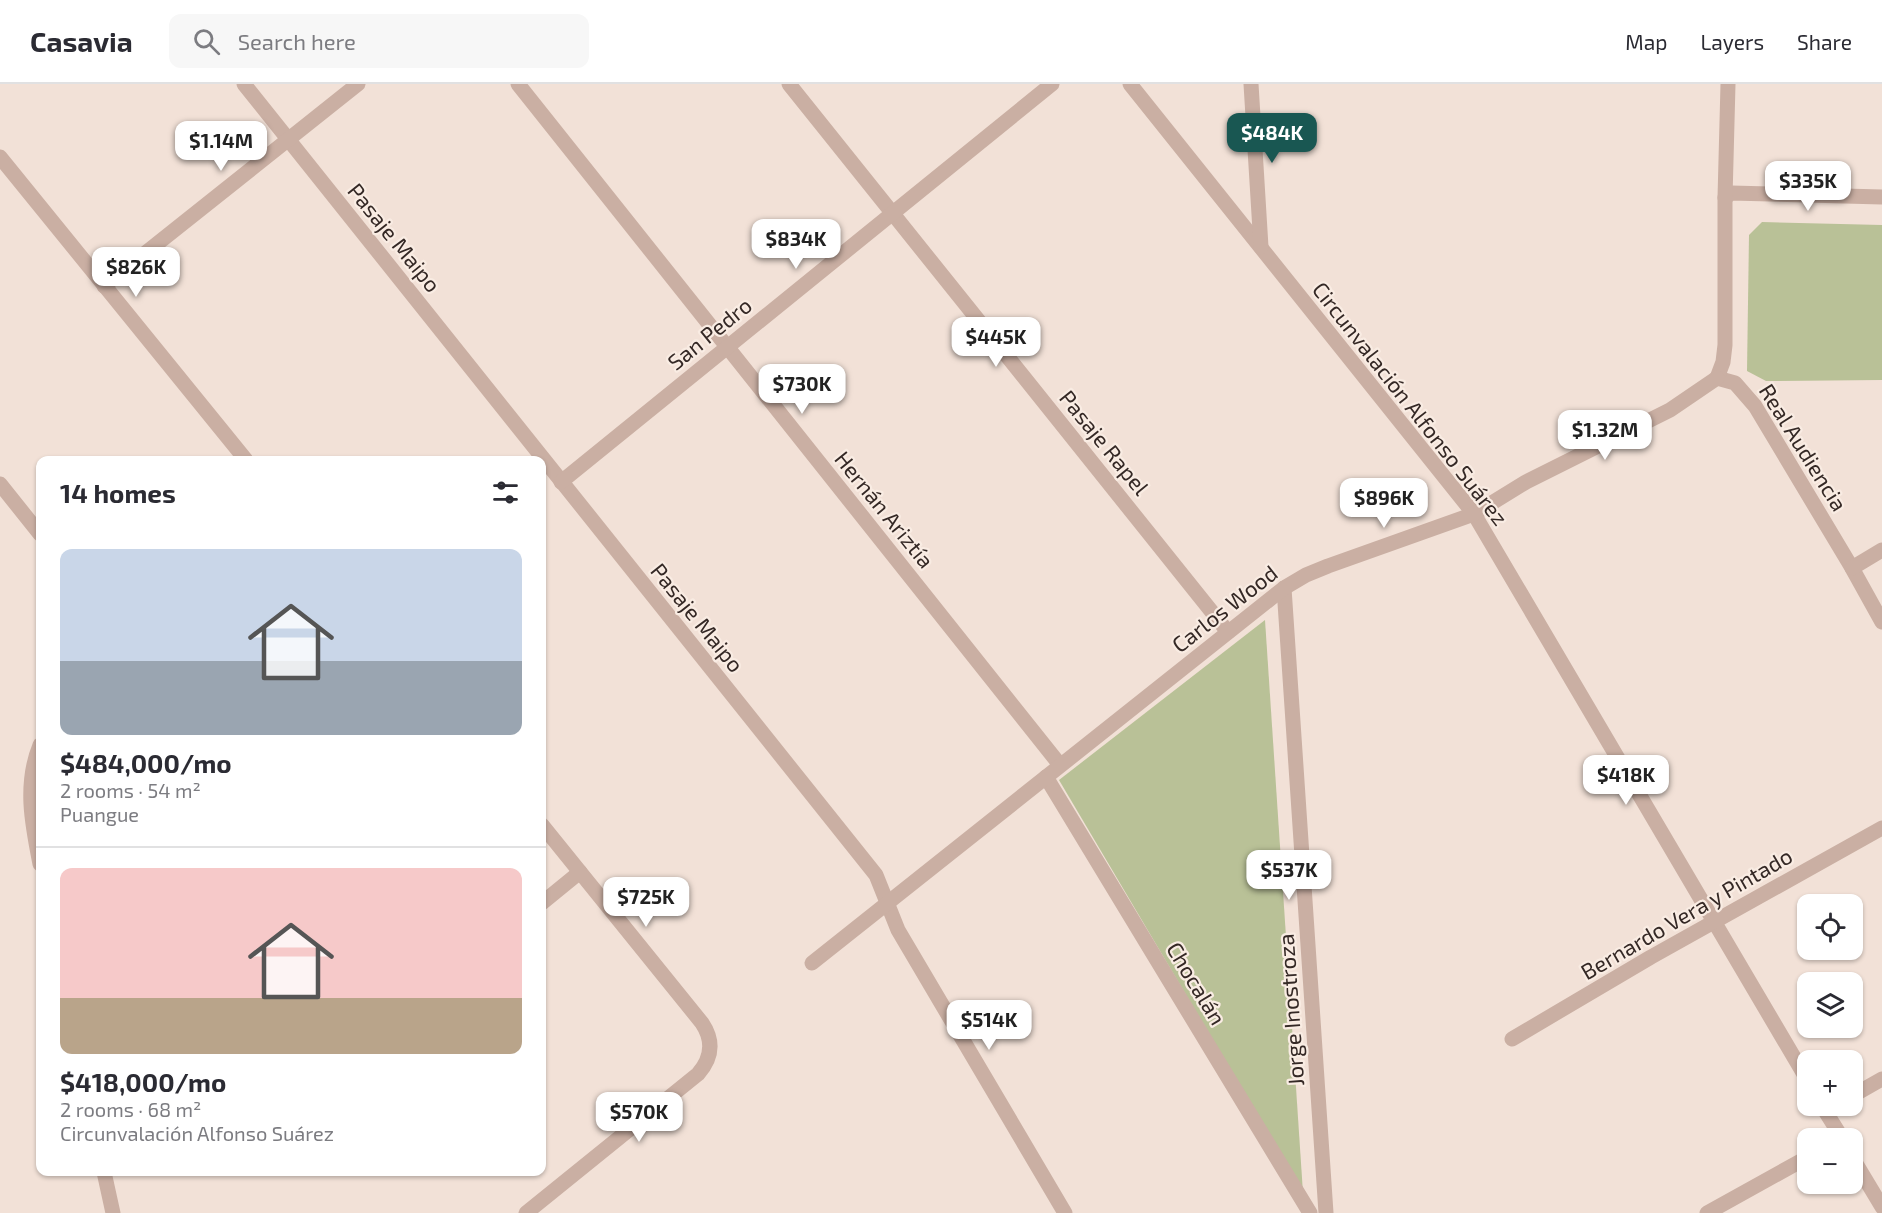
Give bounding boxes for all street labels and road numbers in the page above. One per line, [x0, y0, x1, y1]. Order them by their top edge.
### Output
street label: Pasaje Maipo [342, 177, 447, 297]
street label: Circunvalación Alfonso Suárez [1308, 276, 1514, 530]
street label: San Pedro [662, 291, 756, 375]
street label: Real Audiencia [1755, 379, 1853, 515]
street label: Pasaje Rapel [1054, 384, 1155, 501]
street label: Hernán Ariztía [830, 445, 940, 573]
street label: Pasaje Maipo [645, 557, 750, 677]
street label: Carlos Wood [1166, 559, 1282, 657]
street label: Bernardo Vera y Pintado [1576, 842, 1796, 984]
street label: Jorge Inostroza [1272, 933, 1308, 1087]
street label: Chocalán [1162, 937, 1232, 1029]

